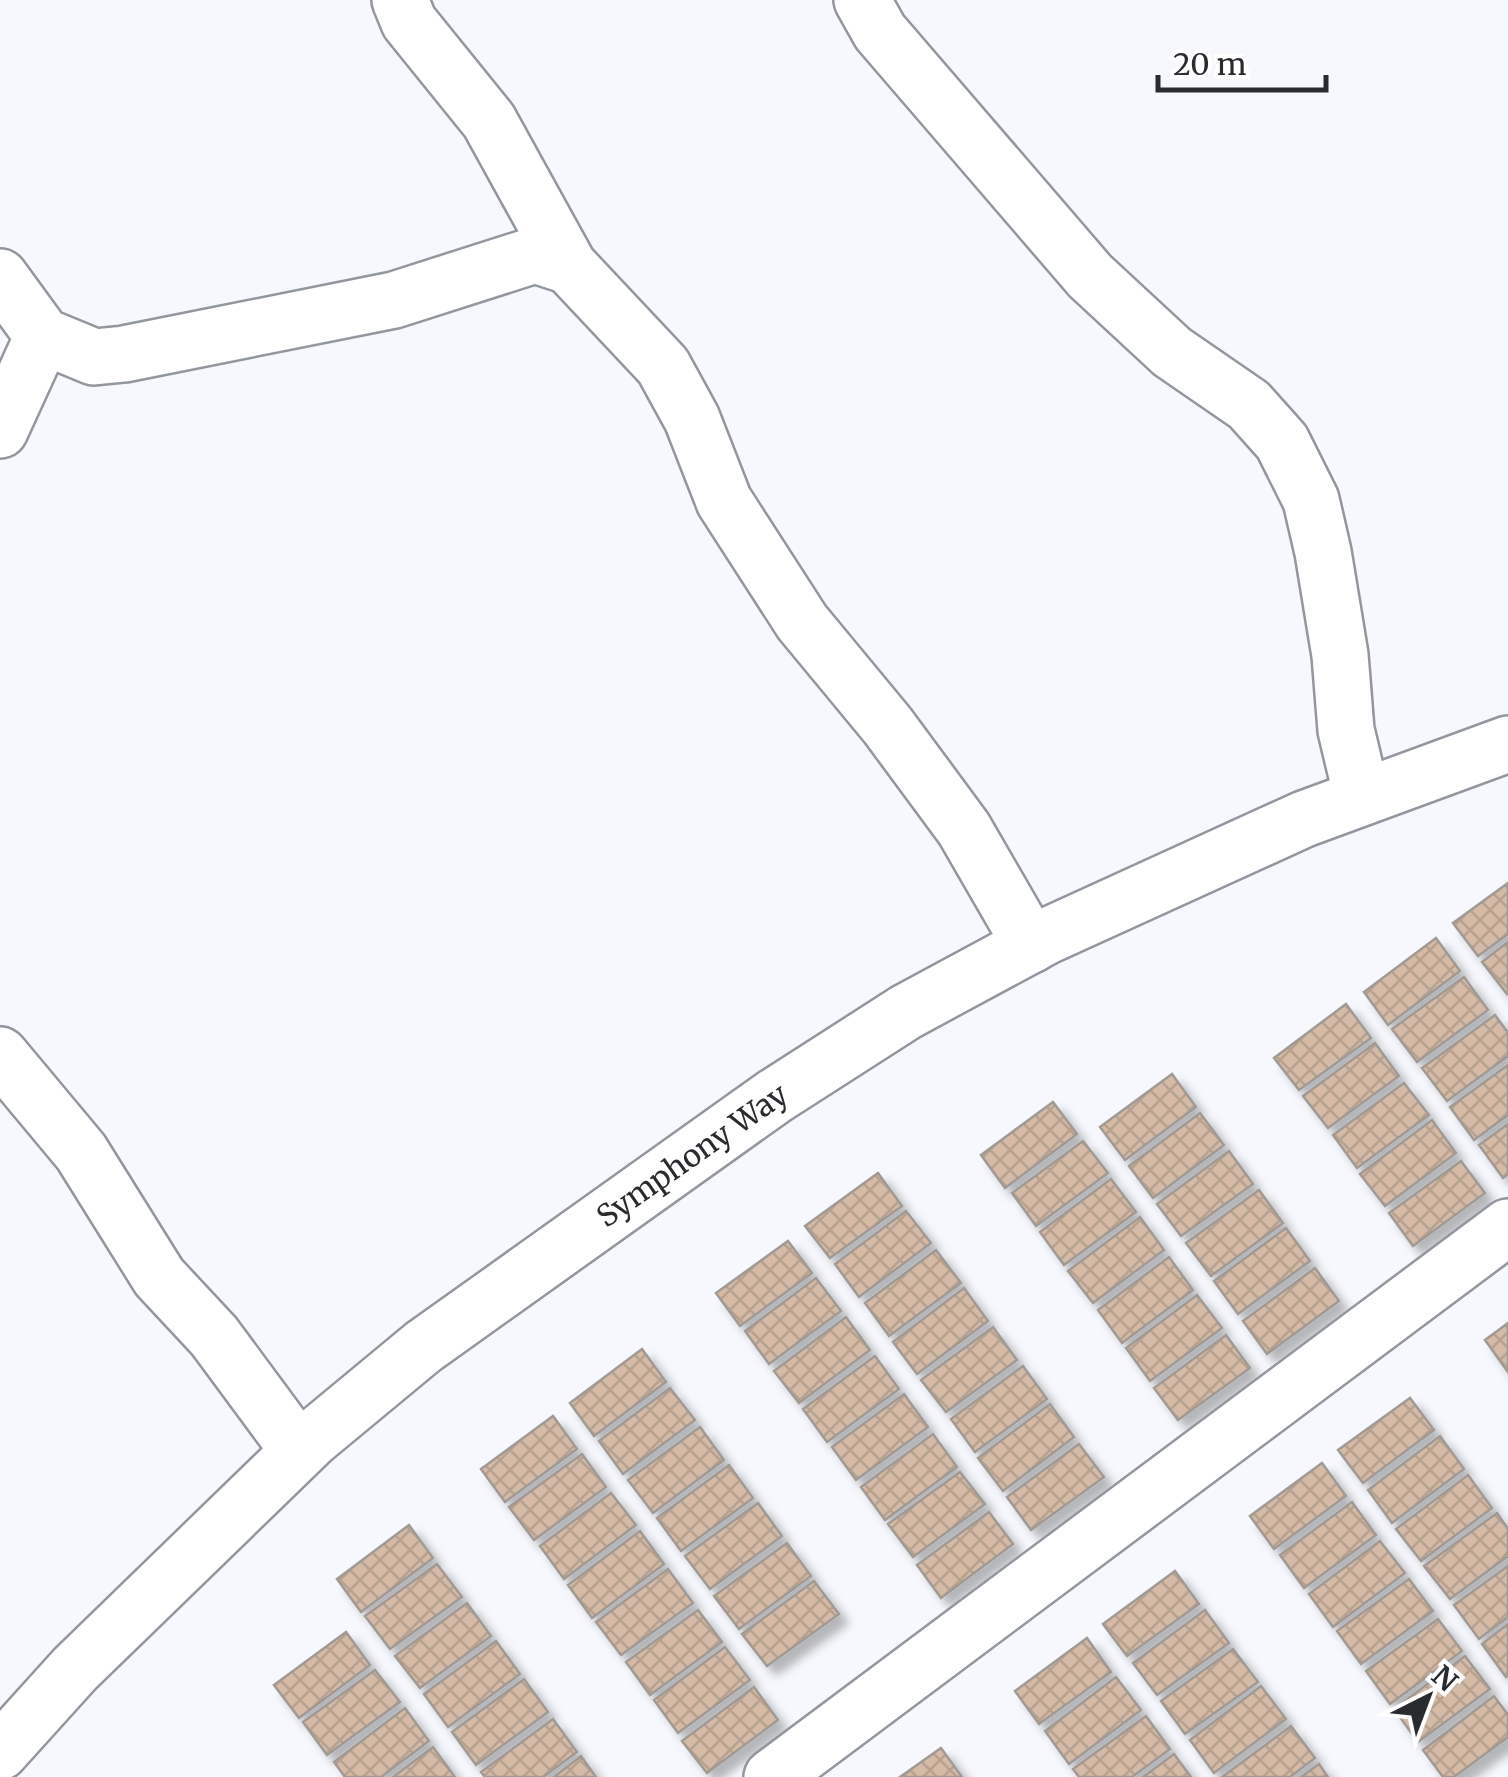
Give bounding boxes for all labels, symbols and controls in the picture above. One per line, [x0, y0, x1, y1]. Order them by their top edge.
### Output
scale bar [1158, 30, 1326, 92]
text: 20 m [1173, 45, 1247, 83]
street label: Symphony Way [589, 1075, 795, 1235]
north arrow [1378, 1647, 1478, 1747]
text: N [1424, 1658, 1465, 1699]

